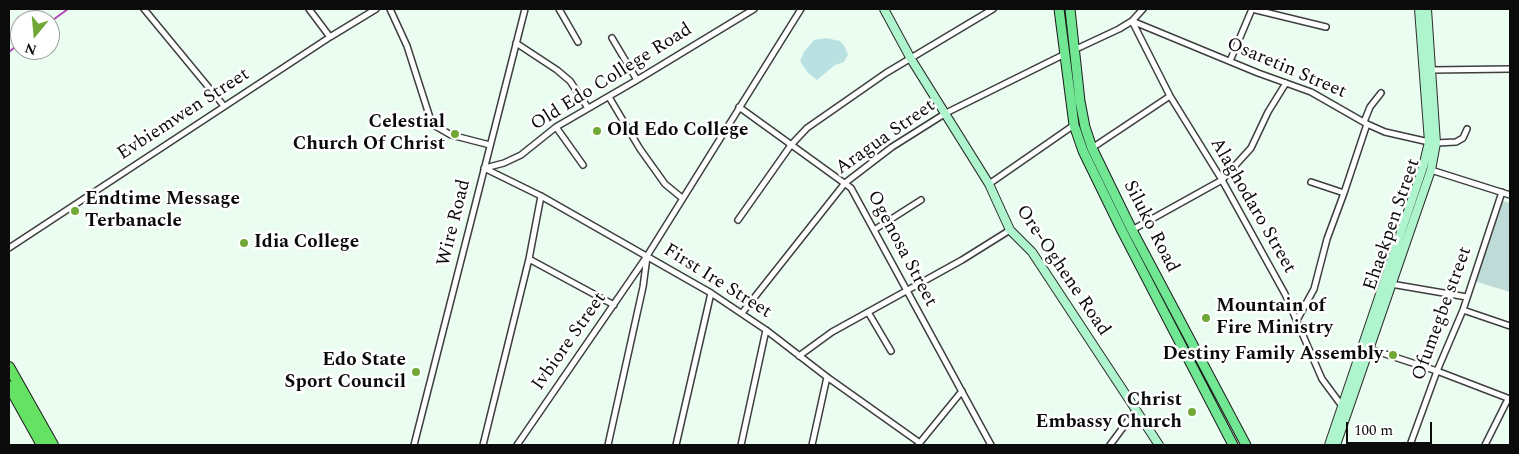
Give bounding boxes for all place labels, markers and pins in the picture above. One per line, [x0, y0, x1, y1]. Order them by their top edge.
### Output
place label: Celestial Church Of Christ [293, 112, 445, 156]
place label: Old Edo College [607, 120, 749, 142]
marker: Old Edo College [591, 125, 603, 137]
marker: Celestial Church Of Christ [449, 128, 461, 140]
place label: Endtime Message Terbanacle [85, 189, 240, 233]
marker: Endtime Message Terbanacle [69, 205, 81, 217]
place label: Idia College [254, 232, 359, 254]
marker: Idia College [238, 237, 250, 249]
place label: Mountain of Fire Ministry [1216, 296, 1333, 340]
marker: Mountain of Fire Ministry [1200, 312, 1212, 324]
place label: Destiny Family Assembly [1162, 344, 1383, 366]
marker: Destiny Family Assembly [1387, 349, 1399, 361]
place label: Edo State Sport Council [285, 350, 406, 394]
marker: Edo State Sport Council [410, 366, 422, 378]
place label: Christ Embassy Church [1036, 390, 1182, 434]
marker: Christ Embassy Church [1186, 406, 1198, 418]

